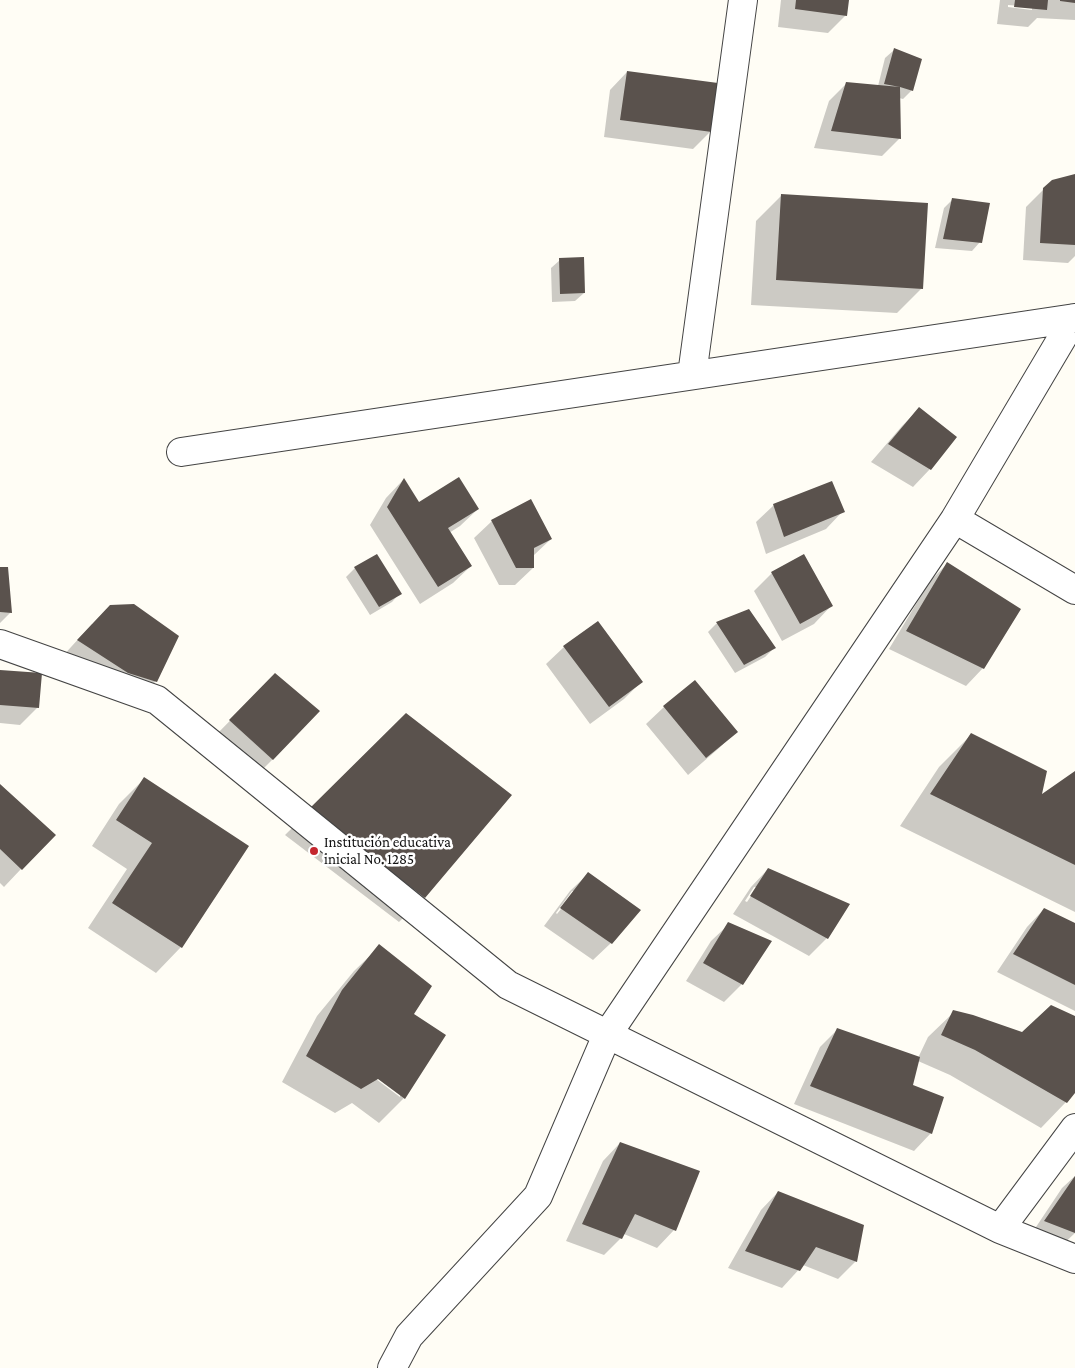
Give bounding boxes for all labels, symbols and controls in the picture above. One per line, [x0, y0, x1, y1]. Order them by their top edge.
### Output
place label: Institución educativa inicial No. 1285 [324, 833, 451, 868]
marker: Institución educativa inicial No. 1285 [308, 845, 320, 857]

